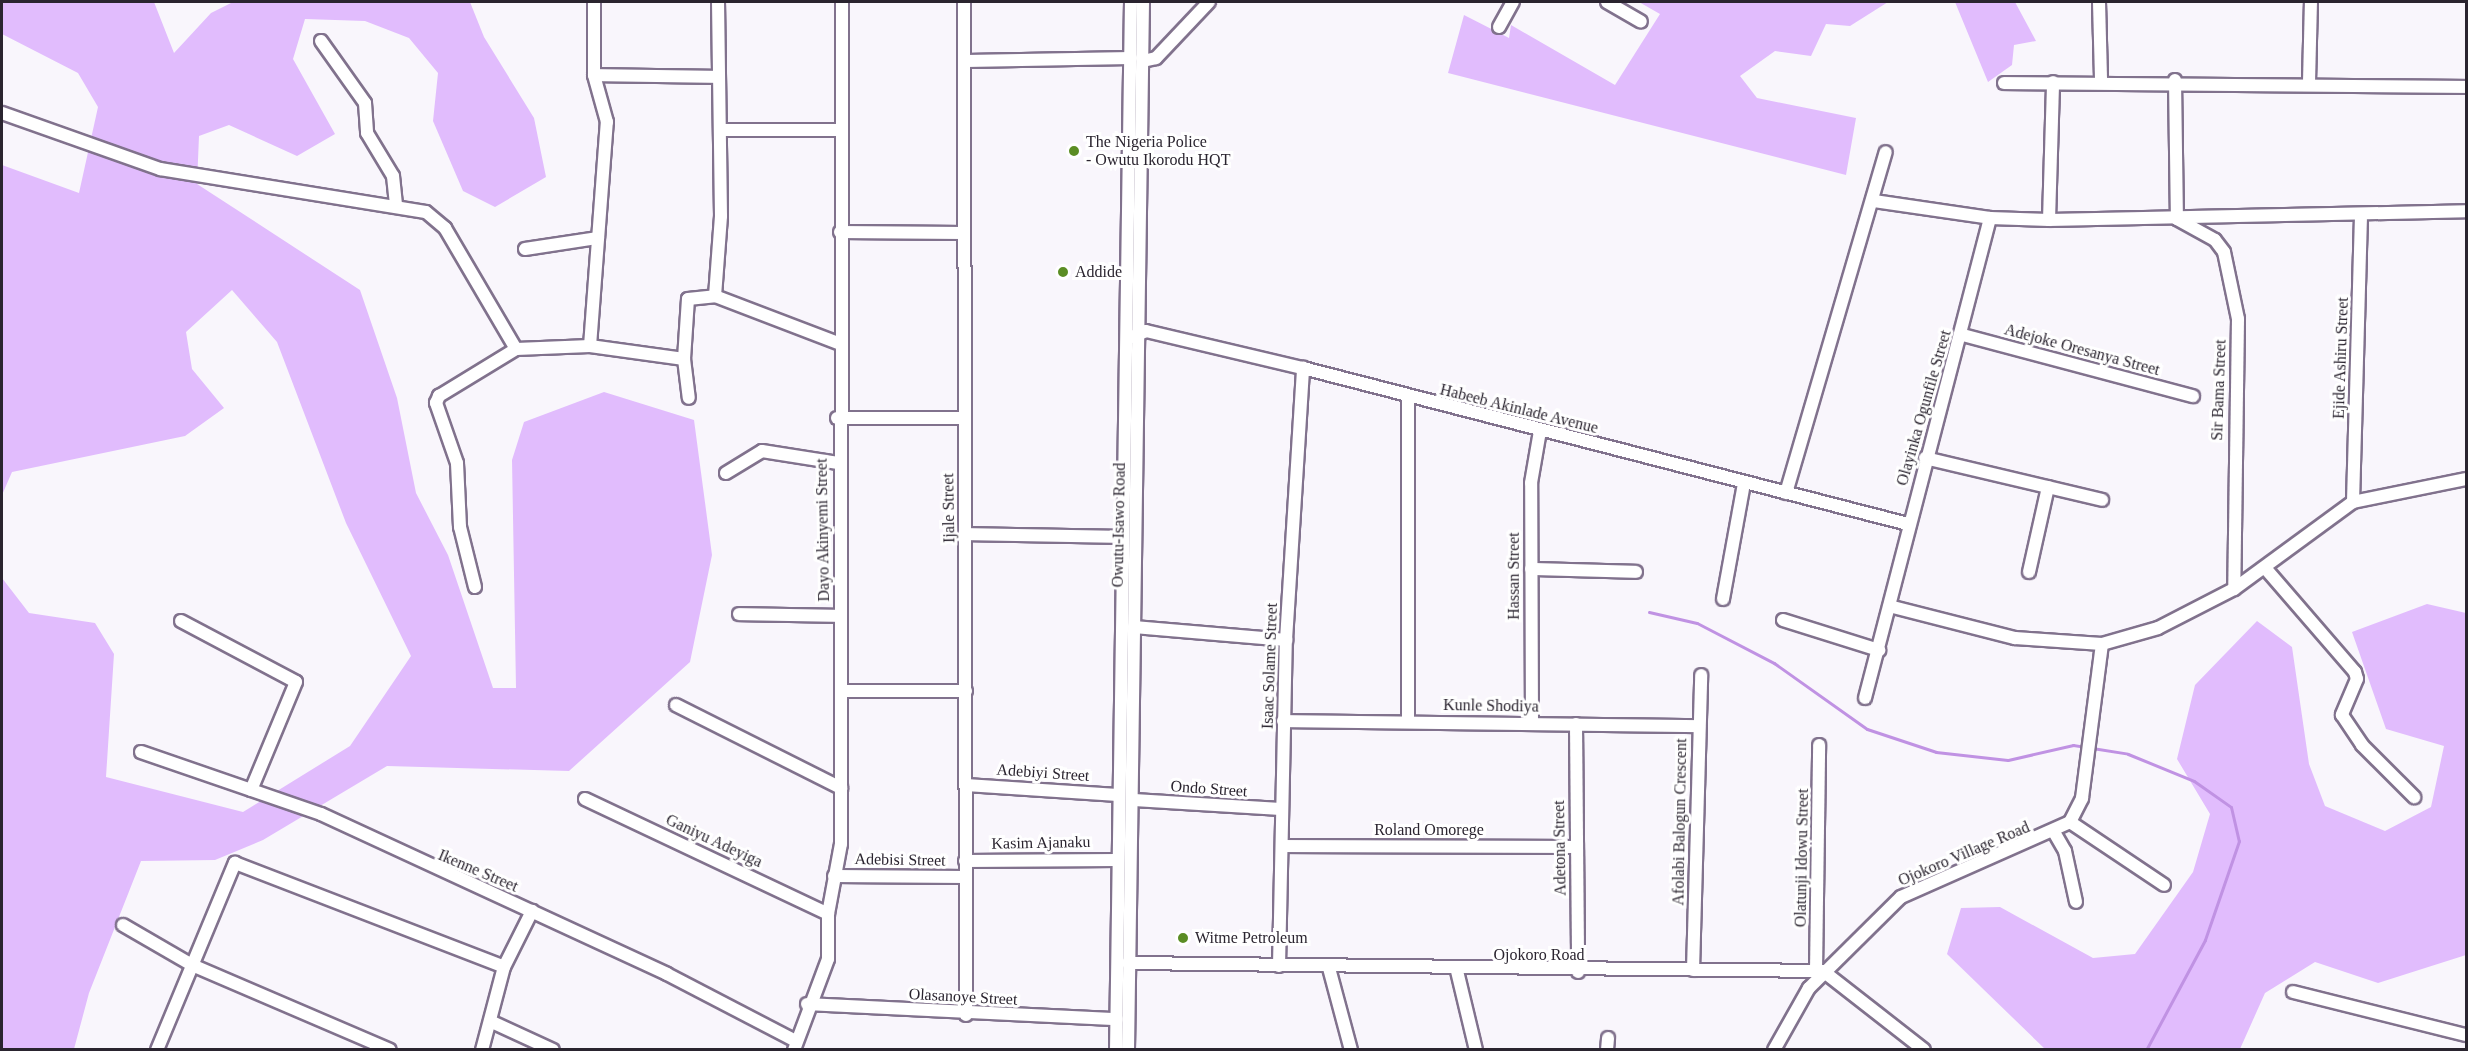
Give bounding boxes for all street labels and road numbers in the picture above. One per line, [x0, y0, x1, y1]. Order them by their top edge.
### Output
street label: Ejide Ashiru Street [2329, 296, 2353, 420]
street label: Adejoke Oresanya Street [2002, 320, 2162, 380]
street label: Olayinka Ogunfile Street [1893, 328, 1955, 488]
street label: Sir Bama Street [2208, 339, 2230, 441]
street label: Habeeb Akinlade Avenue [1437, 380, 1601, 438]
street label: Dayo Akinyemi Street [812, 458, 834, 602]
street label: Owutu-Isawo Road [1108, 462, 1130, 588]
street label: Ijale Street [939, 473, 959, 543]
street label: Hassan Street [1504, 532, 1524, 620]
street label: Isaac Solame Street [1258, 603, 1282, 729]
street label: Kunle Shodiya [1443, 696, 1539, 716]
street label: Afolabi Balogun Crescent [1669, 738, 1691, 906]
street label: Adebiyi Street [996, 760, 1090, 786]
street label: Ondo Street [1170, 777, 1248, 801]
street label: Olatunji Idowu Street [1791, 789, 1813, 927]
street label: Adetona Street [1550, 800, 1570, 896]
street label: Ganiyu Adeyiga [662, 810, 766, 872]
street label: Ojokoro Village Road [1895, 818, 2033, 890]
street label: Roland Omorege [1374, 820, 1484, 840]
street label: Kasim Ajanaku [991, 833, 1091, 853]
street label: Ikenne Street [435, 846, 521, 896]
street label: Adebisi Street [854, 850, 946, 870]
street label: Ojokoro Road [1493, 945, 1585, 965]
street label: Olasanoye Street [908, 985, 1018, 1009]

